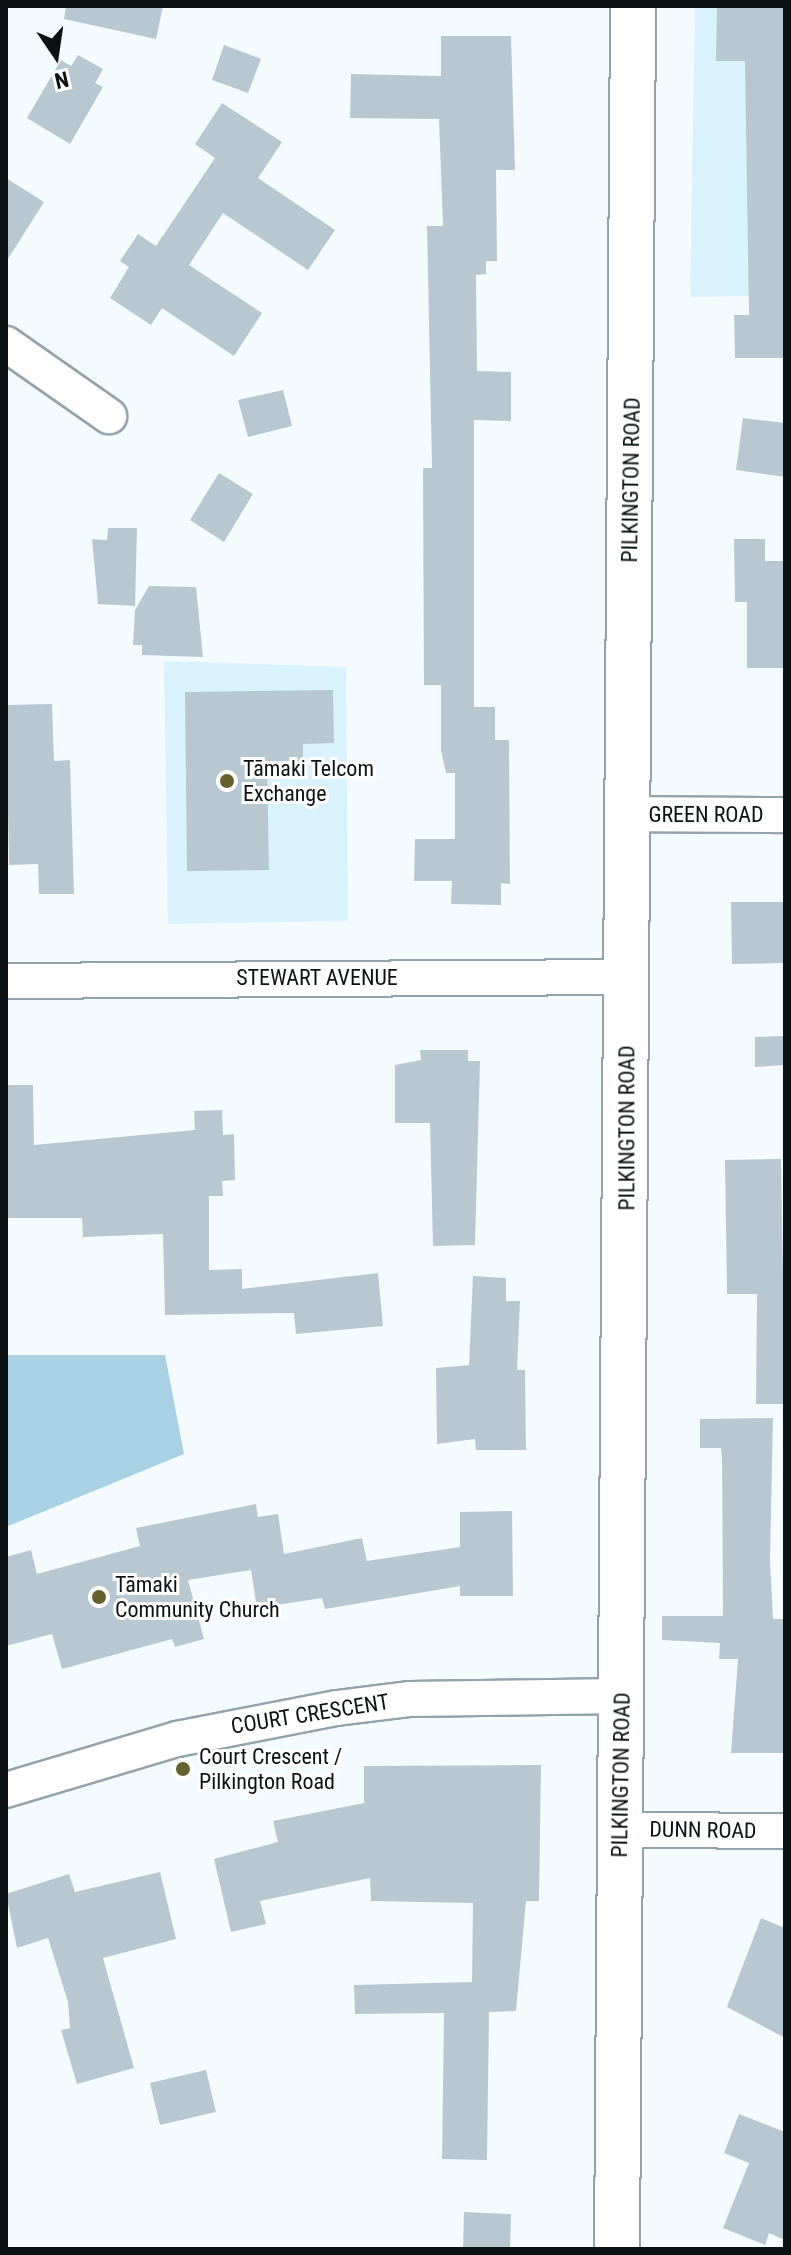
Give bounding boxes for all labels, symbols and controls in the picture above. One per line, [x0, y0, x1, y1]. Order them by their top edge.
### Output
north arrow [16, 16, 96, 96]
text: N [52, 66, 71, 94]
street label: PILKINGTON ROAD [616, 397, 646, 563]
place label: Tāmaki Telcom Exchange [243, 755, 374, 806]
marker: Tāmaki Telcom Exchange [218, 772, 236, 790]
street label: GREEN ROAD [648, 802, 764, 828]
street label: STEWART AVENUE [236, 965, 398, 991]
street label: PILKINGTON ROAD [614, 1045, 640, 1211]
place label: Tāmaki Community Church [115, 1571, 280, 1622]
marker: Tāmaki Community Church [90, 1588, 108, 1606]
street label: COURT CRESCENT [229, 1688, 391, 1740]
street label: PILKINGTON ROAD [606, 1692, 636, 1858]
place label: Court Crescent / Pilkington Road [199, 1743, 342, 1794]
marker: Court Crescent / Pilkington Road [174, 1760, 192, 1778]
street label: DUNN ROAD [649, 1816, 757, 1844]

